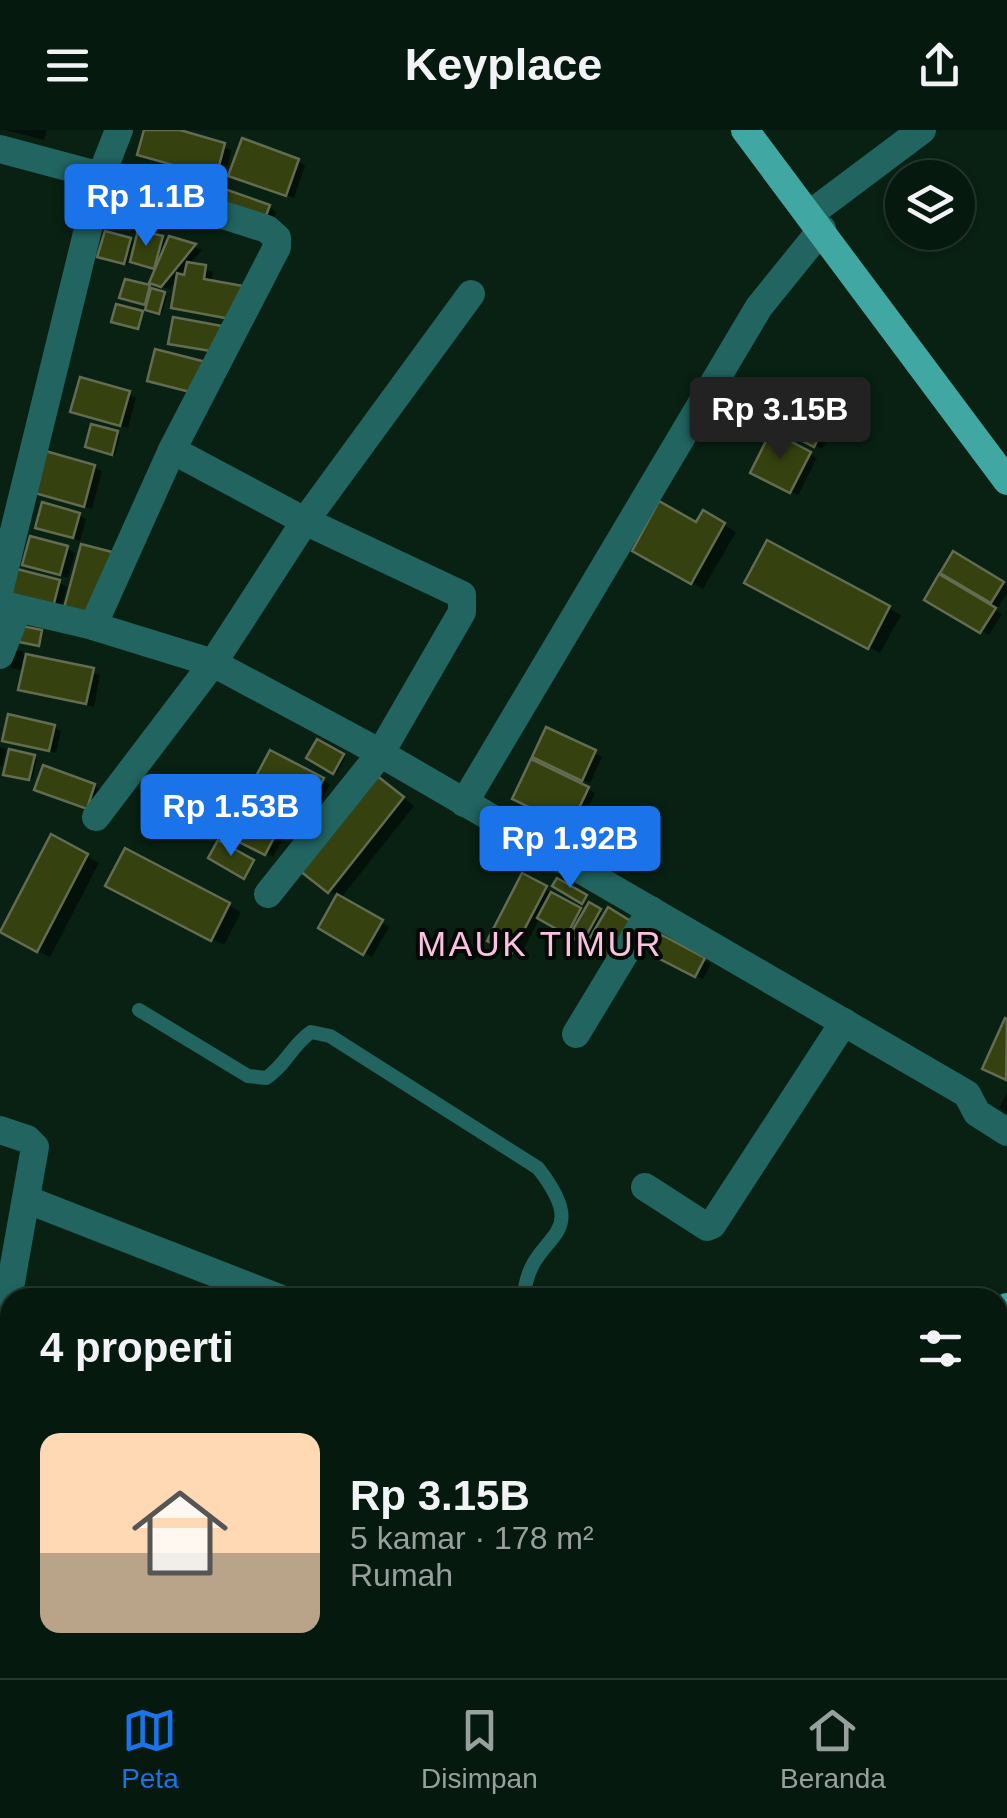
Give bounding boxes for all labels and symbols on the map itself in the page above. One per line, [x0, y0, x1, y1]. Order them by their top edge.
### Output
pin: Rp 1.1B [54, 164, 238, 249]
pin: Rp 3.15B [677, 377, 883, 462]
pin: Rp 1.53B [128, 774, 334, 859]
pin: Rp 1.92B [467, 806, 673, 891]
district label: MAUK TIMUR [417, 924, 663, 963]

